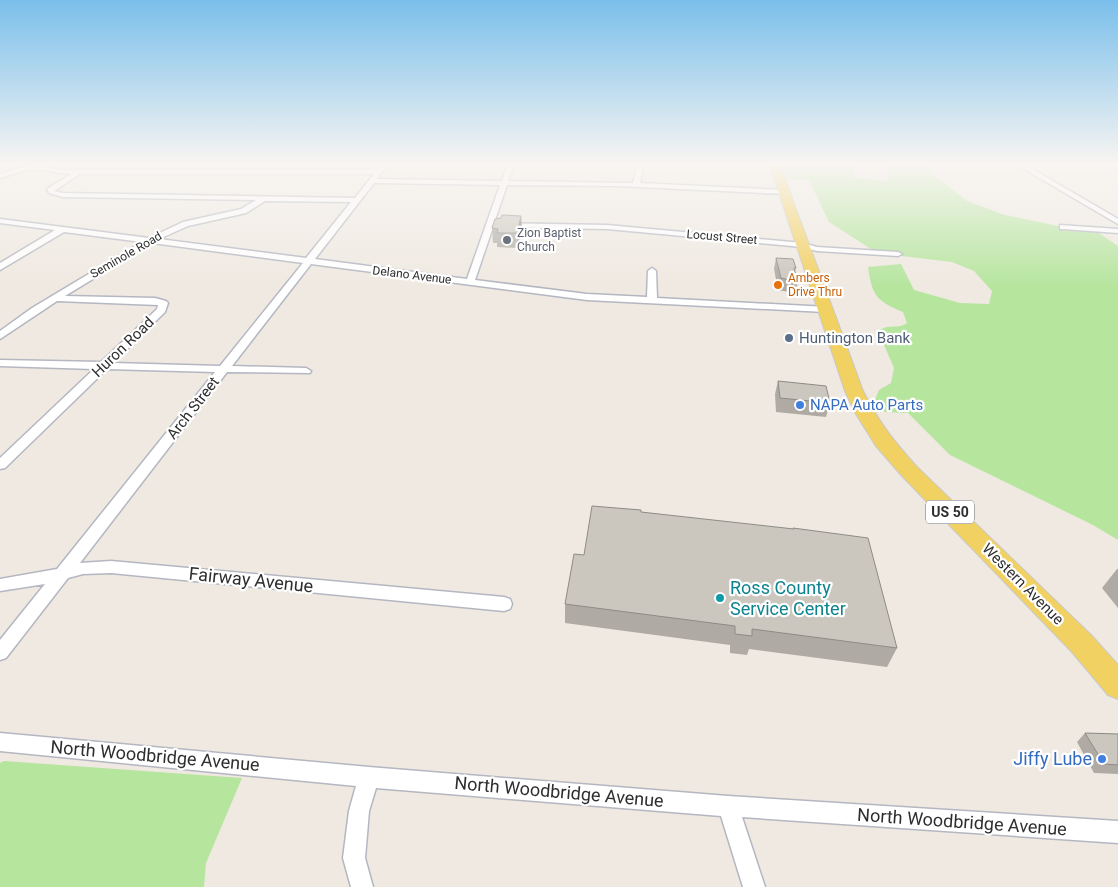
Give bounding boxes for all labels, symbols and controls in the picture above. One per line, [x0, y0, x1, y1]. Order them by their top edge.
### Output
place label: Zion Baptist Church [517, 226, 581, 254]
street label: Locust Street [686, 227, 758, 247]
street label: Seminole Road [88, 229, 164, 281]
marker: Zion Baptist Church [501, 234, 513, 246]
street label: Delano Avenue [372, 263, 452, 287]
place label: Ambers Drive Thru [788, 271, 842, 299]
marker: Ambers Drive Thru [772, 279, 784, 291]
street label: Huron Road [88, 313, 158, 381]
place label: Huntington Bank [799, 329, 911, 347]
marker: Huntington Bank [783, 332, 795, 344]
street label: Arch Street [163, 373, 223, 443]
place label: NAPA Auto Parts [810, 396, 923, 414]
marker: NAPA Auto Parts [794, 399, 806, 411]
road number: US 50 [926, 501, 974, 524]
street label: Western Avenue [979, 540, 1067, 628]
street label: Fairway Avenue [188, 563, 314, 596]
place label: Ross County Service Center [730, 577, 846, 619]
marker: Ross County Service Center [714, 592, 726, 604]
street label: North Woodbridge Avenue [50, 736, 261, 775]
place label: Jiffy Lube [1013, 748, 1092, 769]
marker: Jiffy Lube [1096, 753, 1108, 765]
street label: North Woodbridge Avenue [454, 772, 665, 811]
street label: North Woodbridge Avenue [857, 804, 1068, 839]

